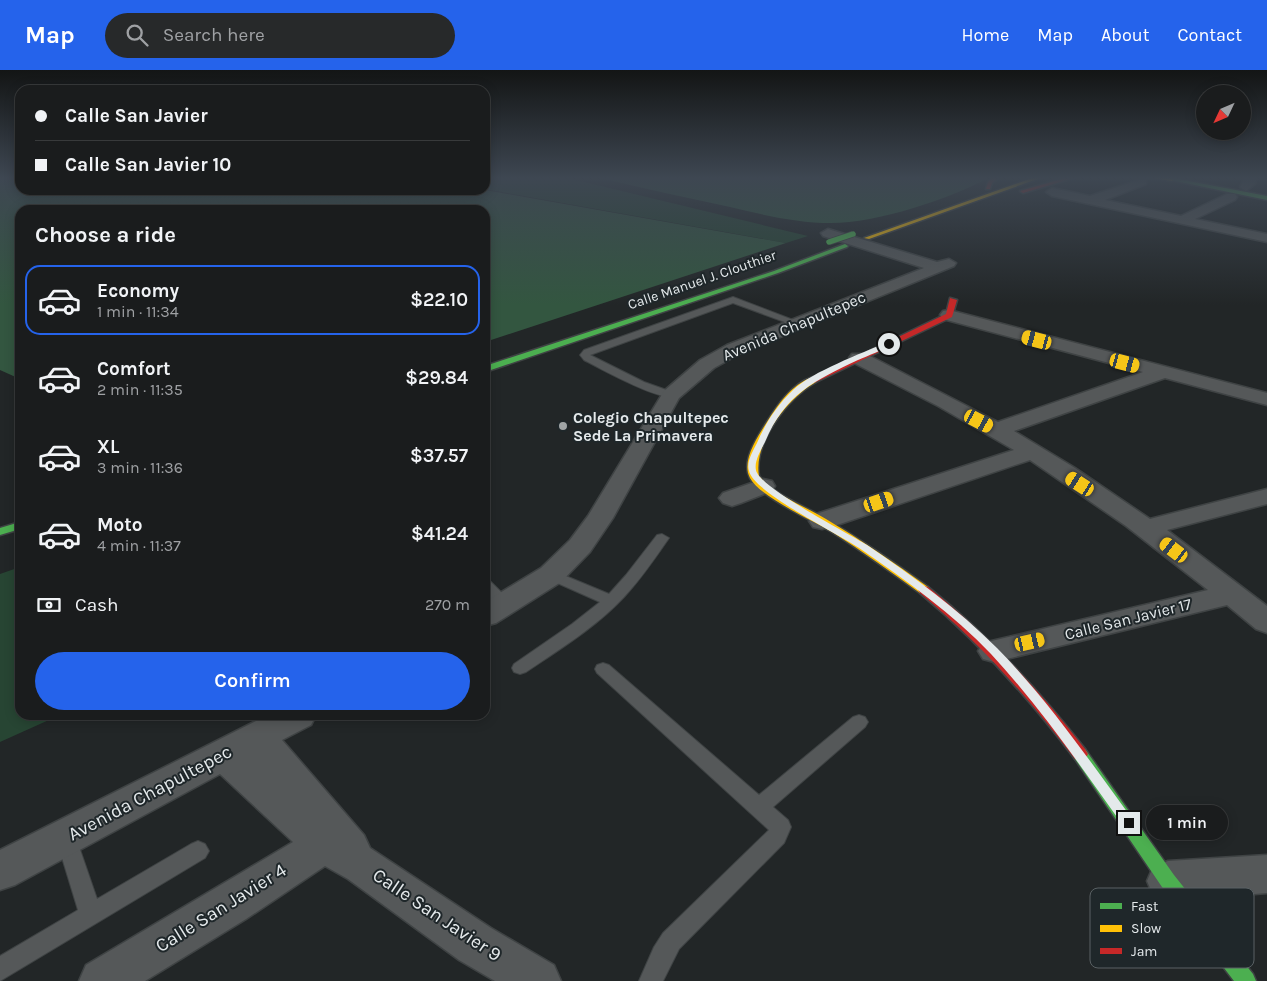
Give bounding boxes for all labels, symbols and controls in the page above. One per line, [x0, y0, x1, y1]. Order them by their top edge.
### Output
search box [105, 13, 455, 58]
text: Map [25, 21, 75, 49]
icon: search [123, 21, 151, 49]
text: Search here [163, 24, 265, 46]
text: Home [961, 24, 1009, 46]
text: Map [1037, 24, 1073, 46]
text: About [1101, 24, 1150, 46]
text: Contact [1178, 24, 1242, 46]
north arrow [1196, 85, 1251, 140]
map controls [1196, 85, 1251, 140]
text: Calle San Javier [65, 105, 208, 127]
text: Calle San Javier 10 [65, 154, 231, 176]
text: Choose a ride [35, 222, 176, 248]
street label: Calle Manuel J. Clouthier [626, 246, 779, 313]
icon: car [37, 278, 82, 323]
text: Economy [97, 280, 179, 302]
street label: Avenida Chapultepec [720, 287, 868, 365]
text: $22.10 [410, 289, 468, 311]
text: 1 min · 11:34 [97, 302, 179, 321]
car [1020, 329, 1053, 351]
route start [878, 333, 900, 355]
car [1108, 352, 1141, 374]
icon: car [37, 356, 82, 401]
text: Comfort [97, 358, 171, 380]
text: $29.84 [405, 367, 468, 389]
text: 2 min · 11:35 [97, 380, 183, 399]
car [962, 407, 995, 435]
place label: Colegio Chapultepec Sede La Primavera [573, 408, 729, 445]
marker: Colegio Chapultepec Sede La Primavera [557, 420, 569, 432]
icon: car [37, 434, 82, 479]
text: XL [97, 436, 119, 458]
text: $37.57 [410, 445, 468, 467]
text: 3 min · 11:36 [97, 458, 183, 477]
car [1063, 470, 1096, 498]
car [862, 490, 895, 514]
icon: car [37, 512, 82, 557]
text: Moto [97, 514, 143, 536]
text: $41.24 [411, 523, 468, 545]
car [1157, 535, 1190, 565]
text: 4 min · 11:37 [97, 536, 181, 555]
icon: cash [35, 591, 63, 619]
text: Cash [75, 594, 119, 616]
street label: Calle San Javier 17 [1063, 594, 1194, 644]
text: 270 m [425, 595, 470, 614]
car [1013, 631, 1046, 653]
button: Confirm [35, 652, 470, 710]
street label: Avenida Chapultepec [64, 741, 236, 845]
callout: 1 min [1146, 806, 1229, 840]
route end [1118, 812, 1140, 834]
text: 1 min [1167, 813, 1207, 832]
street label: Calle San Javier 4 [152, 859, 291, 957]
street label: Calle San Javier 9 [368, 864, 506, 966]
legend [1090, 888, 1254, 968]
text: Fast [1131, 898, 1158, 915]
text: Slow [1131, 920, 1161, 937]
text: Jam [1131, 943, 1157, 960]

